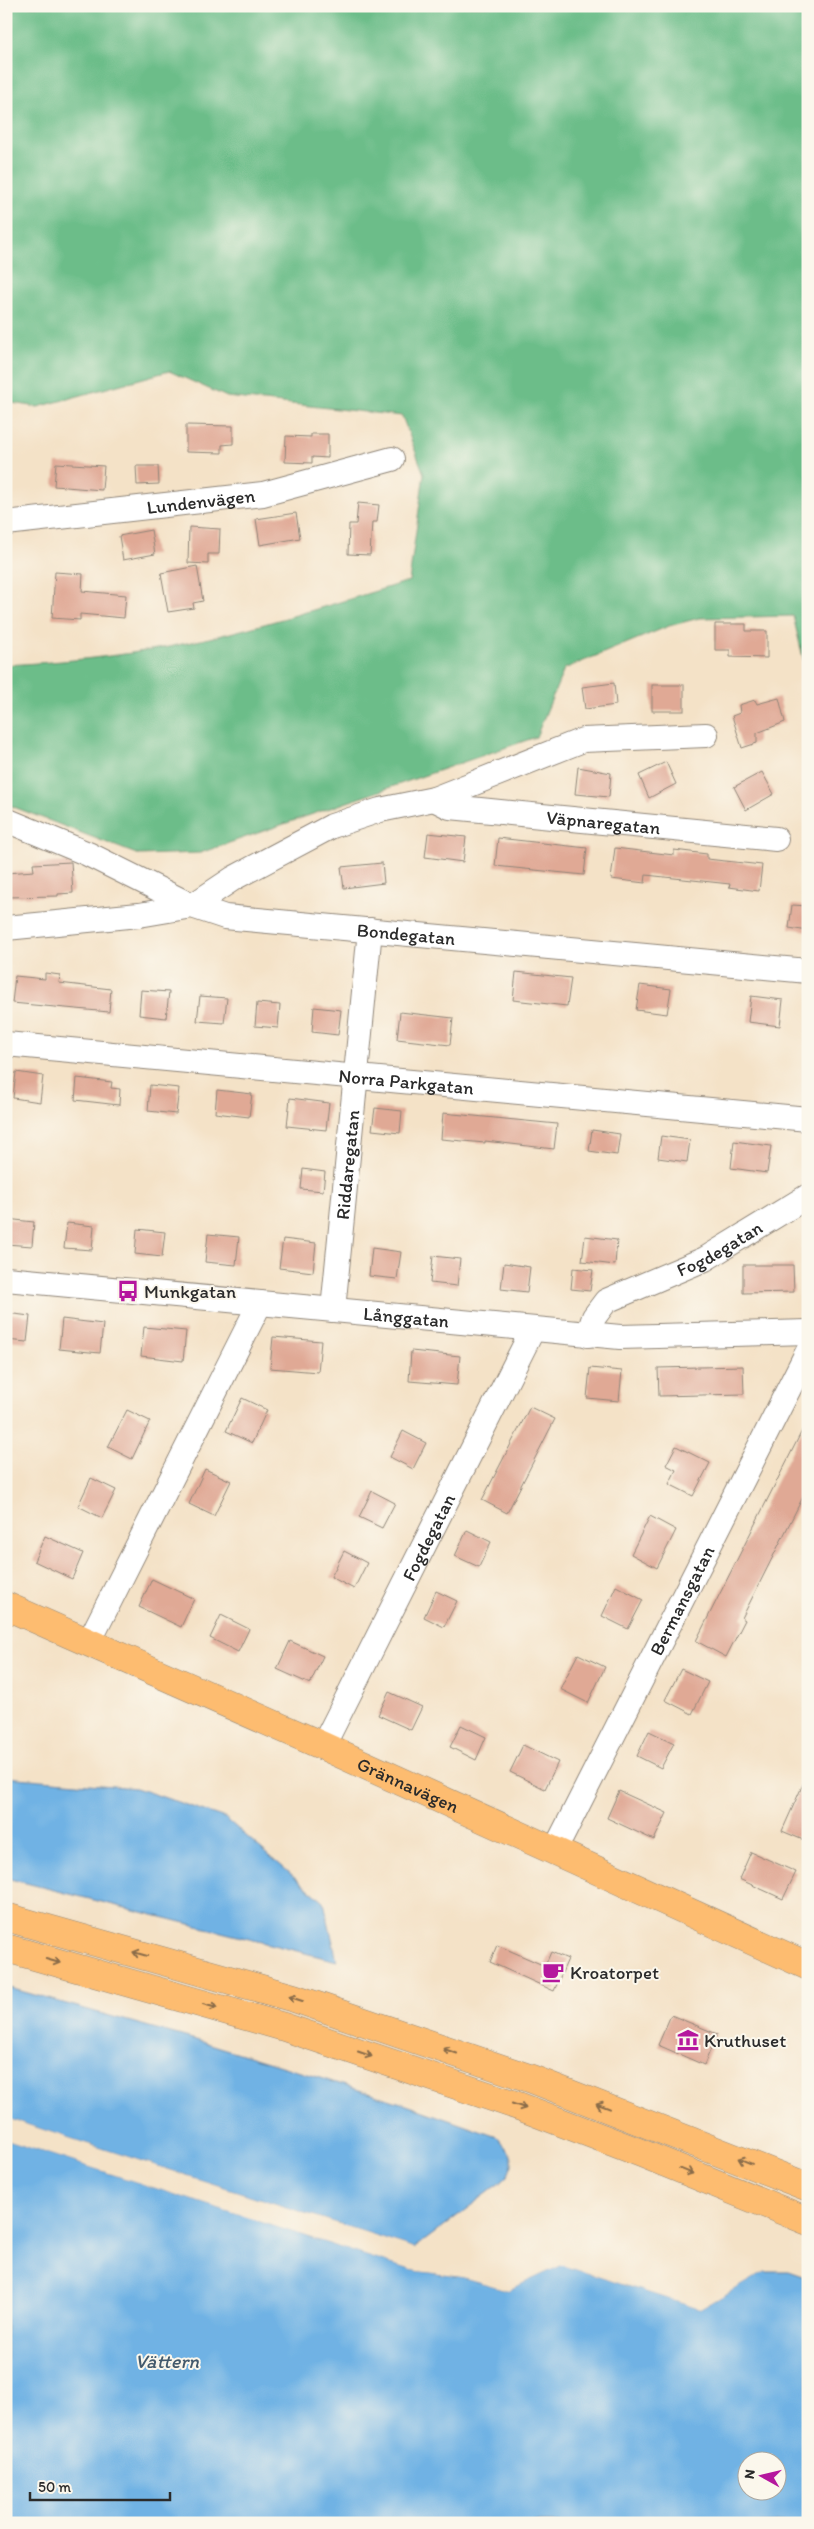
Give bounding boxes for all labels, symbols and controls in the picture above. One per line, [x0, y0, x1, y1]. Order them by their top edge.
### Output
street label: Lundenvägen [145, 483, 256, 519]
street label: Väpnaregatan [545, 805, 662, 839]
street label: Bondegatan [356, 918, 456, 950]
street label: Norra Parkgatan [338, 1064, 475, 1099]
street label: Riddaregatan [330, 1109, 364, 1221]
street label: Fogdegatan [673, 1215, 766, 1281]
bus stop icon: Munkgatan [115, 1278, 141, 1304]
place label: Munkgatan [144, 1280, 236, 1303]
street label: Långgatan [362, 1301, 450, 1332]
street label: Fogdegatan [397, 1490, 460, 1584]
street label: Bermansgatan [644, 1541, 719, 1659]
street label: Grännavägen [354, 1752, 463, 1818]
one-way arrow [132, 1948, 148, 1958]
one-way arrow [45, 1956, 61, 1966]
cafe icon: Kroatorpet [540, 1959, 566, 1985]
place label: Kroatorpet [570, 1961, 659, 1984]
one-way arrow [289, 1994, 304, 2003]
one-way arrow [201, 2001, 217, 2011]
museum icon: Kruthuset [675, 2027, 701, 2053]
place label: Kruthuset [704, 2029, 786, 2052]
one-way arrow [443, 2046, 458, 2055]
one-way arrow [356, 2050, 372, 2059]
one-way arrow [596, 2100, 611, 2110]
one-way arrow [510, 2102, 526, 2111]
one-way arrow [738, 2156, 753, 2165]
one-way arrow [678, 2167, 694, 2176]
water label: Vättern [135, 2349, 199, 2373]
north arrow [736, 2452, 786, 2502]
text: N [741, 2468, 759, 2480]
scale bar [30, 2469, 170, 2501]
text: 50 m [38, 2478, 71, 2496]

